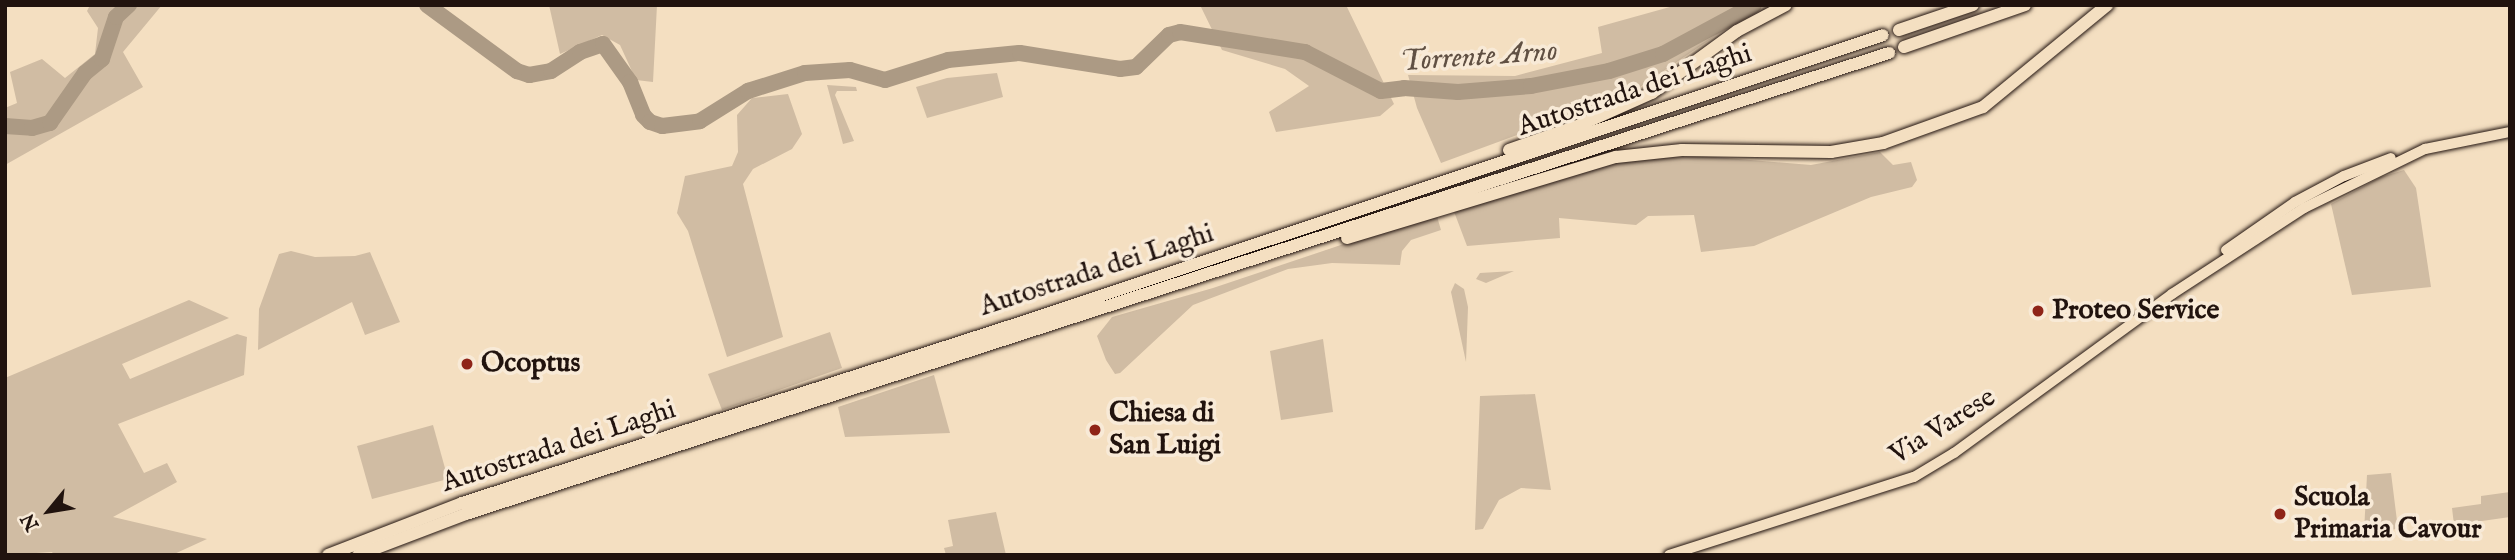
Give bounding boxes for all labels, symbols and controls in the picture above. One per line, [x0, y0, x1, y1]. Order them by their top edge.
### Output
water label: Torrente Arno [1399, 34, 1559, 80]
street label: Autostrada dei Laghi [1514, 37, 1756, 145]
street label: Autostrada dei Laghi [976, 217, 1218, 325]
place label: Proteo Service [2052, 294, 2219, 328]
marker: Proteo Service [2030, 303, 2046, 319]
place label: Ocoptus [481, 347, 580, 381]
marker: Ocoptus [459, 356, 475, 372]
street label: Via Varese [1884, 381, 2002, 473]
street label: Autostrada dei Laghi [438, 393, 680, 501]
place label: Chiesa di San Luigi [1109, 397, 1221, 463]
marker: Chiesa di San Luigi [1087, 422, 1103, 438]
north arrow [14, 476, 84, 546]
place label: Scuola Primaria Cavour [2294, 481, 2481, 547]
marker: Scuola Primaria Cavour [2272, 506, 2288, 522]
text: N [16, 508, 45, 535]

